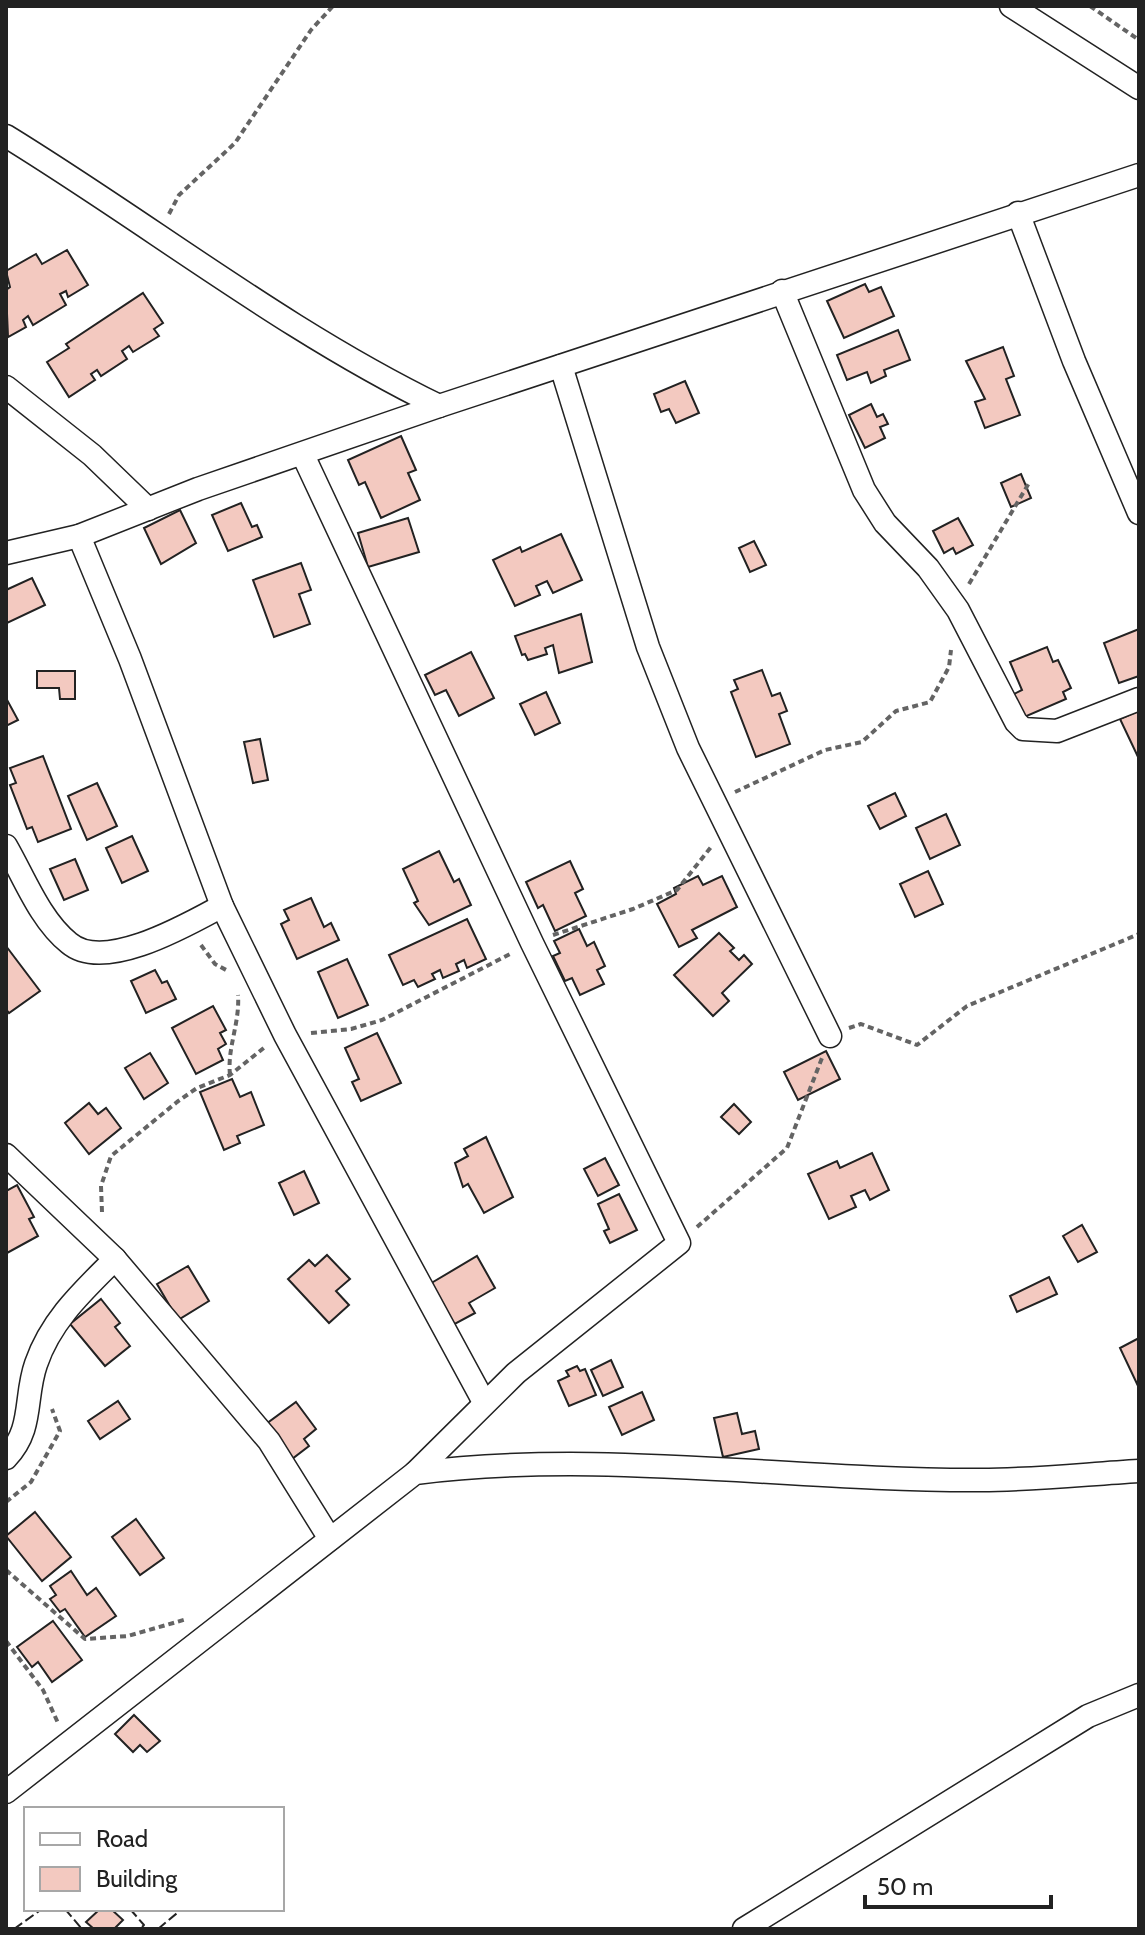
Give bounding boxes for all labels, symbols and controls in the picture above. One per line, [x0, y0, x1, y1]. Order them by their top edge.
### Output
legend [24, 1807, 284, 1911]
text: Road [96, 1824, 148, 1853]
scale bar [865, 1859, 1051, 1909]
text: Building [96, 1864, 178, 1893]
text: 50 m [877, 1872, 933, 1901]

